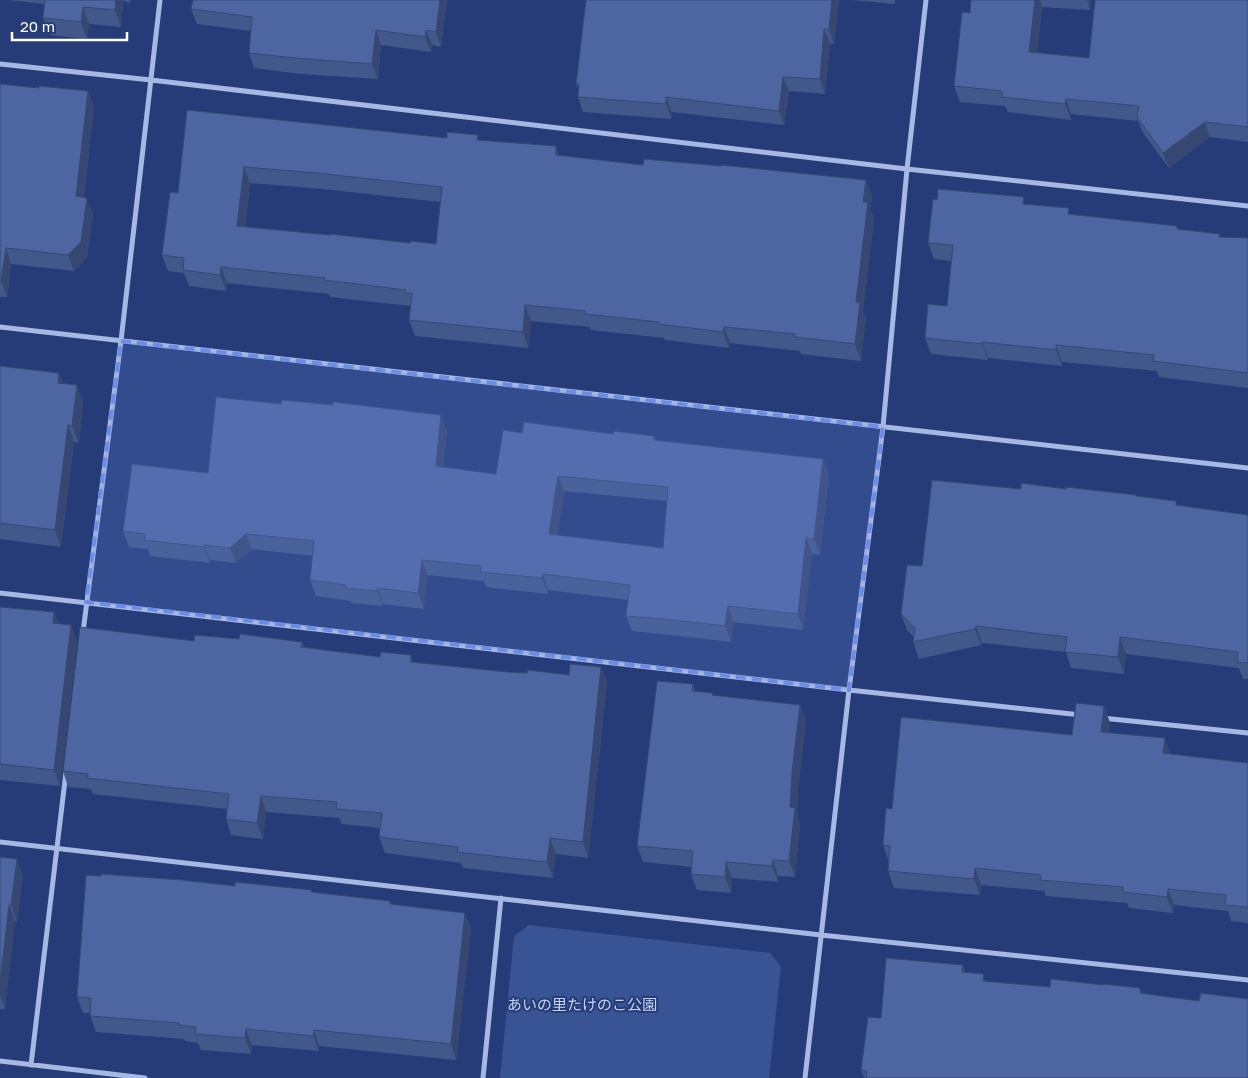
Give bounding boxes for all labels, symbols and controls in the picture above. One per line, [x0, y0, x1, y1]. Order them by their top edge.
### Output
scale bar [12, 10, 128, 42]
text: 20 m [20, 17, 55, 35]
park label: あいの里たけのこ公園 [507, 995, 657, 1013]

